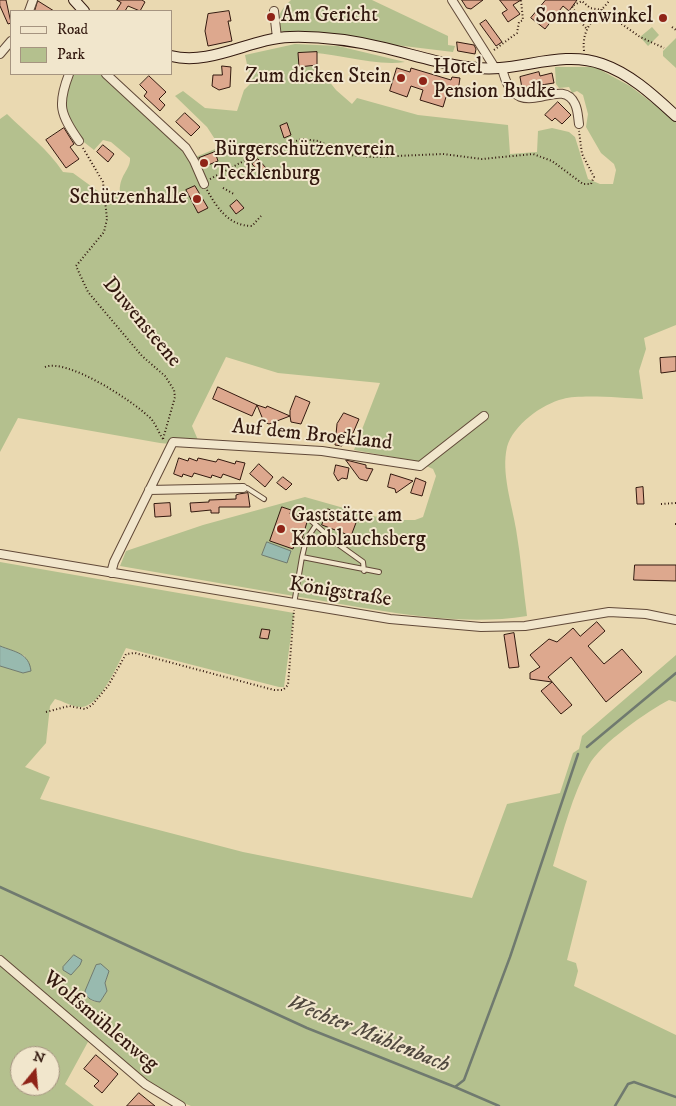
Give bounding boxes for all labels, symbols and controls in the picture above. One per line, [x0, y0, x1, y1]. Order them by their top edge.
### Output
place label: Am Gericht [281, 4, 378, 30]
place label: Sonnenwinkel [535, 5, 653, 31]
legend [10, 10, 172, 75]
marker: Am Gericht [265, 11, 277, 23]
marker: Sonnenwinkel [657, 12, 669, 24]
text: Road [57, 20, 88, 39]
text: Park [57, 45, 85, 64]
place label: Hotel Pension Budke [433, 56, 556, 106]
place label: Zum dicken Stein [245, 65, 391, 91]
marker: Zum dicken Stein [395, 72, 407, 84]
marker: Hotel Pension Budke [417, 75, 429, 87]
place label: Bürgerschützenverein Tecklenburg [214, 138, 395, 188]
marker: Bürgerschützenverein Tecklenburg [198, 157, 210, 169]
place label: Schützenhalle [69, 186, 187, 212]
marker: Schützenhalle [191, 193, 203, 205]
street label: Duwensteene [96, 273, 186, 373]
street label: Auf dem Broekland [231, 415, 393, 457]
place label: Gaststätte am Knoblauchsberg [291, 504, 426, 554]
marker: Gaststätte am Knoblauchsberg [275, 523, 287, 535]
street label: Königstraße [287, 572, 393, 614]
street label: Wolfsmühlenweg [37, 966, 163, 1078]
water label: Wechter Mühlenbach [283, 990, 453, 1080]
north arrow [10, 1046, 60, 1096]
text: N [31, 1047, 47, 1068]

